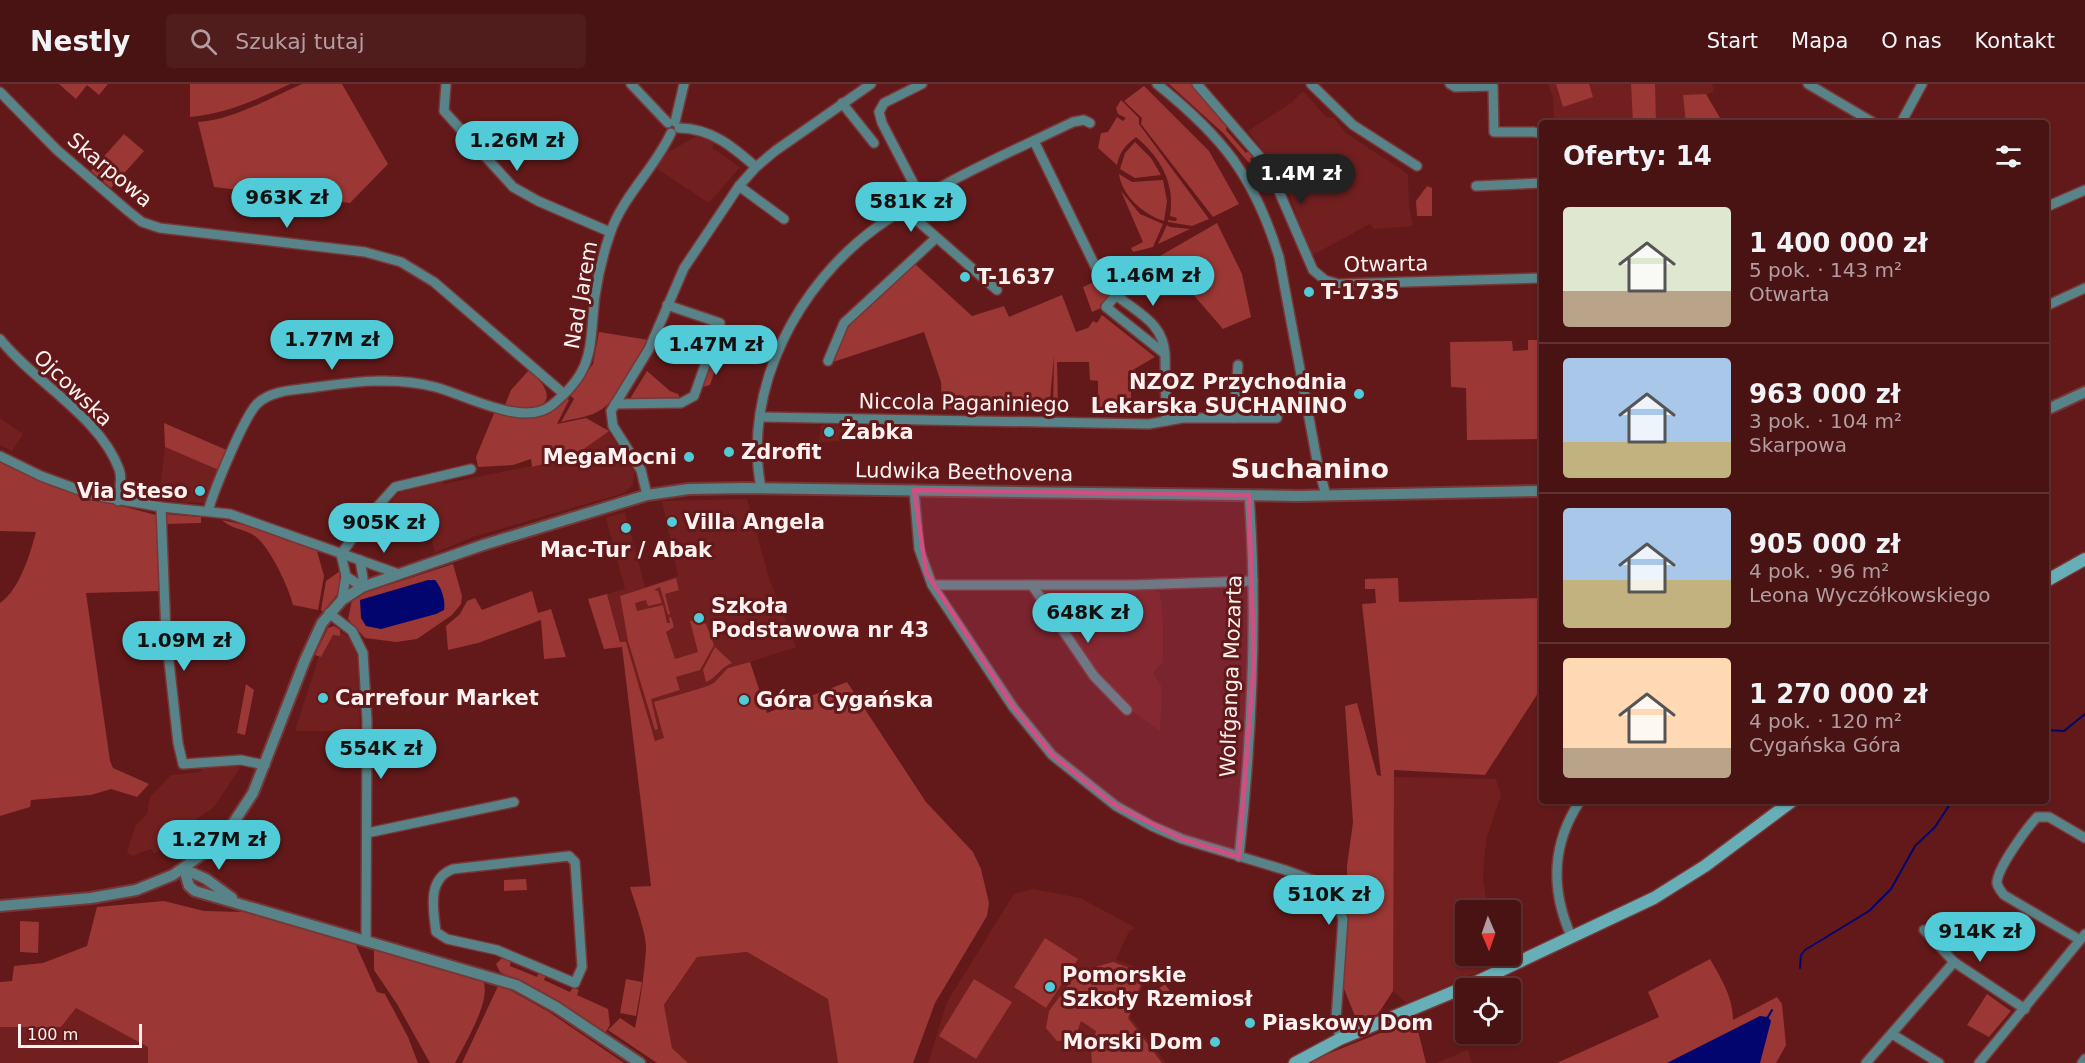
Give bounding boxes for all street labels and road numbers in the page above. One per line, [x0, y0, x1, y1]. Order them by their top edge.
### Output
street label: Skarpowa [63, 128, 157, 212]
street label: Nad Jarem [560, 239, 602, 351]
street label: Otwarta [1344, 251, 1428, 277]
street label: Ojcowska [29, 345, 117, 431]
street label: Niccola Paganiniego [858, 389, 1070, 417]
street label: Ludwika Beethovena [855, 458, 1073, 486]
street label: Wolfganga Mozarta [1215, 574, 1247, 778]

